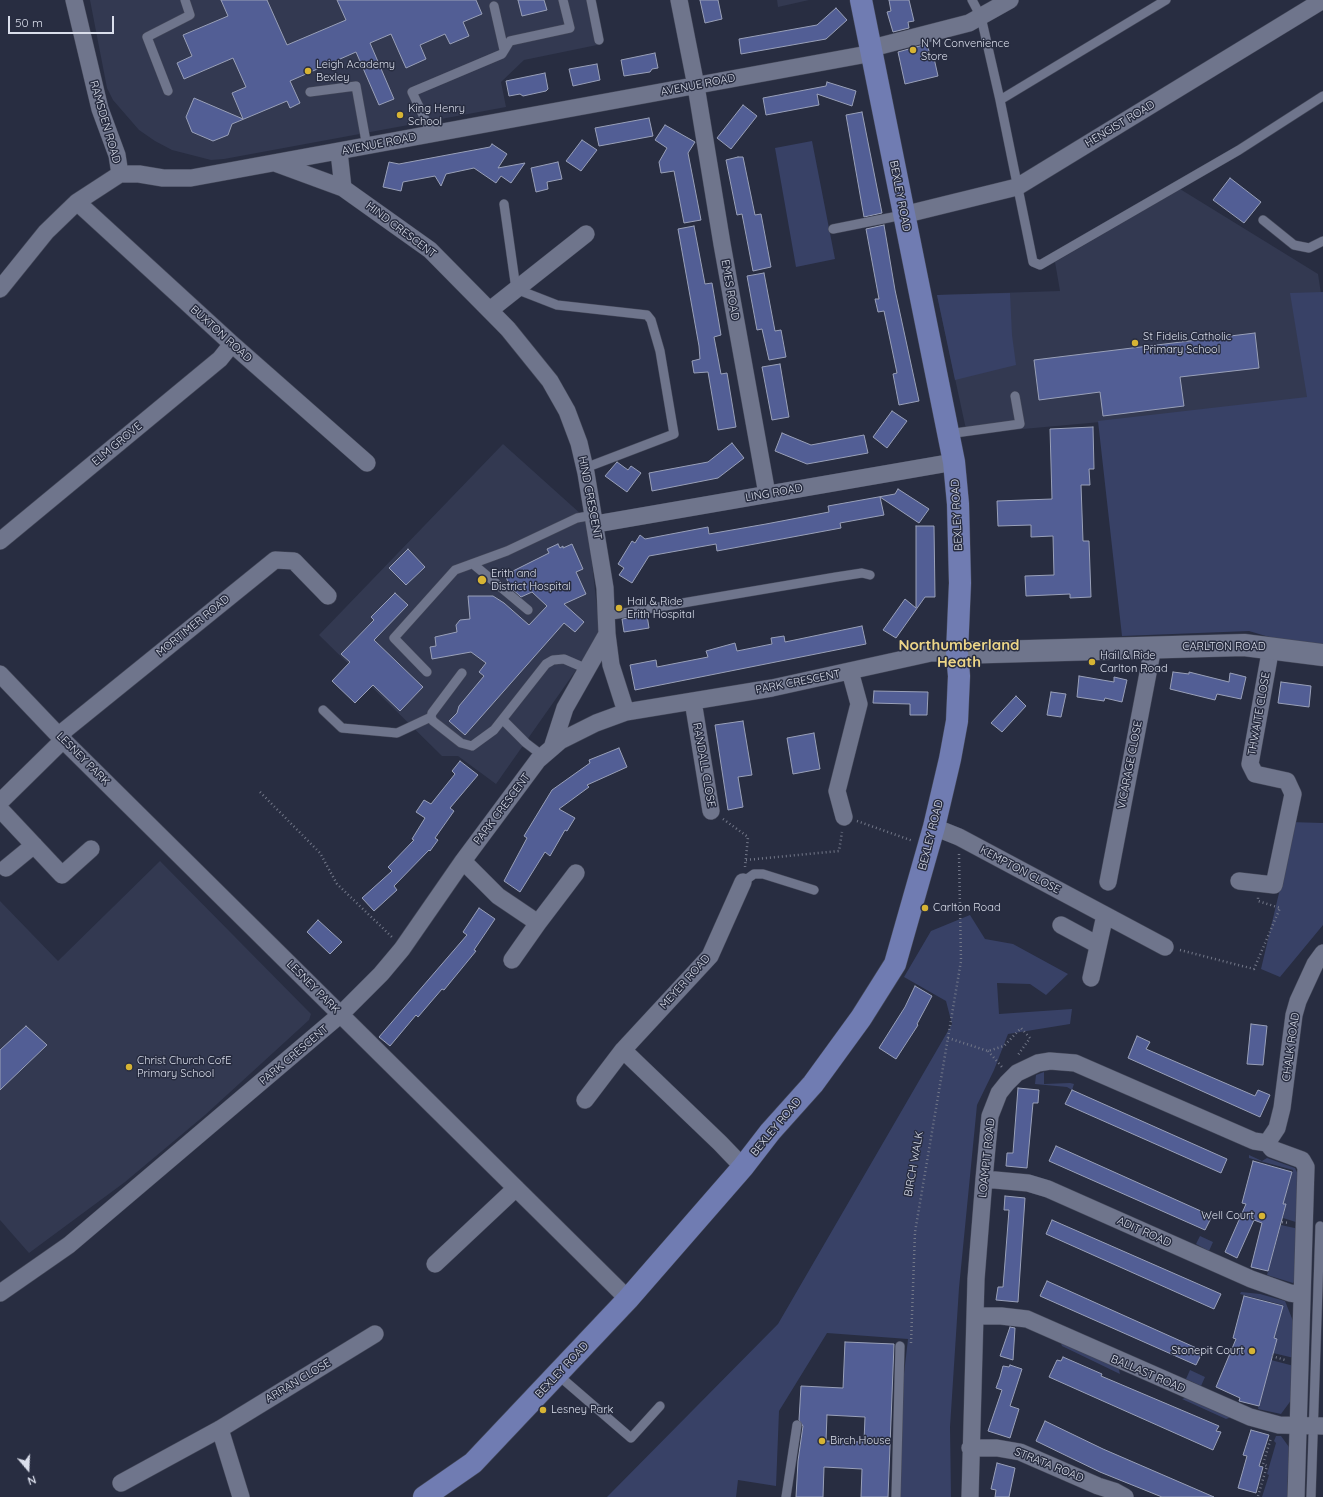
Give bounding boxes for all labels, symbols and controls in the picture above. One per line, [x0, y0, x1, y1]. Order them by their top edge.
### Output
scale bar [10, 8, 116, 34]
text: 50 m [15, 15, 43, 30]
place label: N M Convenience Store [921, 37, 1009, 63]
marker: N M Convenience Store [908, 45, 918, 55]
place label: Leigh Academy Bexley [316, 58, 395, 84]
marker: Leigh Academy Bexley [303, 66, 313, 76]
street label: AVENUE ROAD [660, 71, 736, 99]
street label: RAMSDEN ROAD [87, 79, 123, 165]
street label: HENGIST ROAD [1083, 98, 1157, 150]
place label: King Henry School [408, 102, 465, 128]
marker: King Henry School [395, 110, 405, 120]
street label: AVENUE ROAD [341, 130, 417, 158]
street label: BEXLEY ROAD [887, 159, 913, 233]
street label: HIND CRESCENT [363, 199, 439, 261]
street label: EMES ROAD [718, 259, 742, 321]
street label: BUXTON ROAD [188, 303, 254, 365]
place label: St Fidelis Catholic Primary School [1143, 330, 1231, 356]
marker: St Fidelis Catholic Primary School [1130, 338, 1140, 348]
street label: ELM GROVE [89, 419, 145, 469]
street label: HIND CRESCENT [575, 455, 605, 541]
street label: BEXLEY ROAD [949, 479, 965, 551]
street label: LING ROAD [744, 481, 804, 505]
place label: Erith and District Hospital [491, 567, 571, 593]
marker: Erith and District Hospital [476, 574, 488, 586]
street label: MORTIMER ROAD [154, 592, 232, 660]
place label: Hail & Ride Erith Hospital [627, 595, 694, 621]
marker: Hail & Ride Erith Hospital [614, 603, 624, 613]
district label: Northumberland Heath [898, 636, 1020, 671]
street label: CARLTON ROAD [1182, 640, 1266, 654]
place label: Hail & Ride Carlton Road [1100, 649, 1168, 675]
marker: Hail & Ride Carlton Road [1087, 657, 1097, 667]
street label: PARK CRESCENT [754, 667, 842, 697]
street label: THWAITE CLOSE [1245, 671, 1273, 757]
street label: VICARAGE CLOSE [1115, 720, 1145, 810]
street label: RANDALL CLOSE [690, 722, 718, 808]
street label: LESNEY PARK [54, 730, 112, 788]
street label: PARK CRESCENT [471, 771, 533, 847]
street label: BEXLEY ROAD [916, 798, 946, 872]
street label: KEMPTON CLOSE [978, 843, 1062, 897]
place label: Carlton Road [933, 901, 1001, 915]
marker: Carlton Road [920, 903, 930, 913]
street label: MEYER ROAD [657, 952, 713, 1012]
street label: LESNEY PARK [284, 958, 342, 1016]
street label: CHALK ROAD [1280, 1012, 1302, 1082]
street label: PARK CRESCENT [257, 1022, 331, 1088]
place label: Christ Church CofE Primary School [137, 1054, 232, 1080]
marker: Christ Church CofE Primary School [124, 1062, 134, 1072]
street label: BEXLEY ROAD [748, 1095, 804, 1159]
street label: LOAMPIT ROAD [976, 1118, 998, 1198]
street label: BIRCH WALK [902, 1130, 926, 1198]
place label: Well Court [1201, 1209, 1254, 1223]
marker: Well Court [1257, 1211, 1267, 1221]
street label: ADIT ROAD [1115, 1214, 1173, 1250]
street label: BEXLEY ROAD [533, 1339, 591, 1401]
place label: Stonepit Court [1171, 1344, 1244, 1358]
marker: Stonepit Court [1247, 1346, 1257, 1356]
street label: BALLAST ROAD [1109, 1352, 1187, 1396]
street label: ARRAN CLOSE [263, 1356, 333, 1406]
place label: Lesney Park [551, 1403, 613, 1417]
marker: Lesney Park [538, 1405, 548, 1415]
place label: Birch House [830, 1434, 891, 1448]
marker: Birch House [817, 1436, 827, 1446]
street label: STRATA ROAD [1012, 1445, 1086, 1485]
north arrow [8, 1449, 48, 1489]
text: N [26, 1472, 38, 1488]

